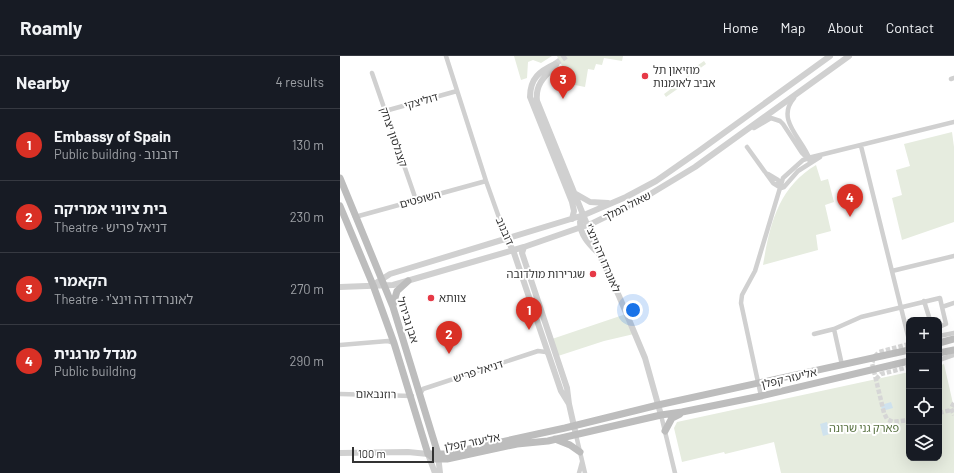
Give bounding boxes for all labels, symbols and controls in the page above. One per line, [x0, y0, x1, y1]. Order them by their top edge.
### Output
text: Roamly [20, 16, 82, 39]
text: Home [723, 19, 759, 36]
text: Map [781, 19, 805, 36]
text: About [827, 19, 864, 36]
text: Contact [886, 19, 934, 36]
place label: מוזיאון תל אביב לאומנות [653, 63, 716, 89]
pin: 3 [550, 66, 576, 99]
marker: מוזיאון תל אביב לאומנות [640, 71, 650, 81]
text: Nearby [16, 72, 70, 92]
text: 4 results [276, 74, 324, 90]
street label: דוליצקי [402, 90, 439, 112]
street label: קצנלסון יצחק [378, 105, 411, 169]
text: Embassy of Spain [54, 127, 171, 145]
text: 1 [27, 137, 31, 153]
text: 130 m [292, 137, 324, 153]
text: Public building · דובנוב [54, 146, 179, 162]
pin: 4 [837, 184, 863, 217]
street label: השופטים [398, 187, 442, 210]
street label: שאול המלך [601, 188, 653, 223]
text: בית ציוני אמריקה [54, 199, 167, 217]
text: 2 [25, 209, 33, 225]
text: 230 m [290, 209, 324, 225]
street label: דובנוב [494, 215, 517, 247]
text: Theatre · דניאל פריש [54, 219, 167, 235]
street label: לאונרדו דה וינצ'י [583, 221, 624, 295]
place label: שגרירות מולדובה [507, 267, 585, 280]
marker: שגרירות מולדובה [588, 269, 598, 279]
text: הקאמרי [54, 271, 107, 289]
text: 3 [25, 281, 33, 297]
text: 270 m [290, 281, 324, 297]
text: Theatre · לאונרדו דה וינצ'י [54, 291, 193, 307]
place label: צוותא [439, 291, 466, 304]
marker: צוותא [426, 293, 436, 303]
street label: אבן גבירול [395, 295, 422, 344]
pin: 1 [516, 297, 542, 330]
your location [623, 300, 643, 320]
map controls [906, 317, 942, 461]
button: + [906, 317, 942, 353]
pin: 2 [436, 321, 462, 354]
text: מגדל מרגנית [54, 344, 137, 362]
text: 4 [25, 353, 33, 369]
text: 290 m [290, 353, 324, 369]
button: − [906, 353, 942, 389]
street label: דניאל פריש [451, 356, 504, 385]
text: Public building [54, 363, 136, 379]
street label: אליעזר קפלן [760, 365, 818, 390]
street label: רוזנבאום [355, 387, 397, 400]
button: locate [906, 389, 942, 425]
park label: פארק גני שרונה [829, 421, 899, 434]
button: layers [906, 425, 942, 461]
street label: אליעזר קפלן [443, 430, 501, 453]
scale bar [352, 445, 434, 464]
text: 100 m [358, 447, 386, 460]

